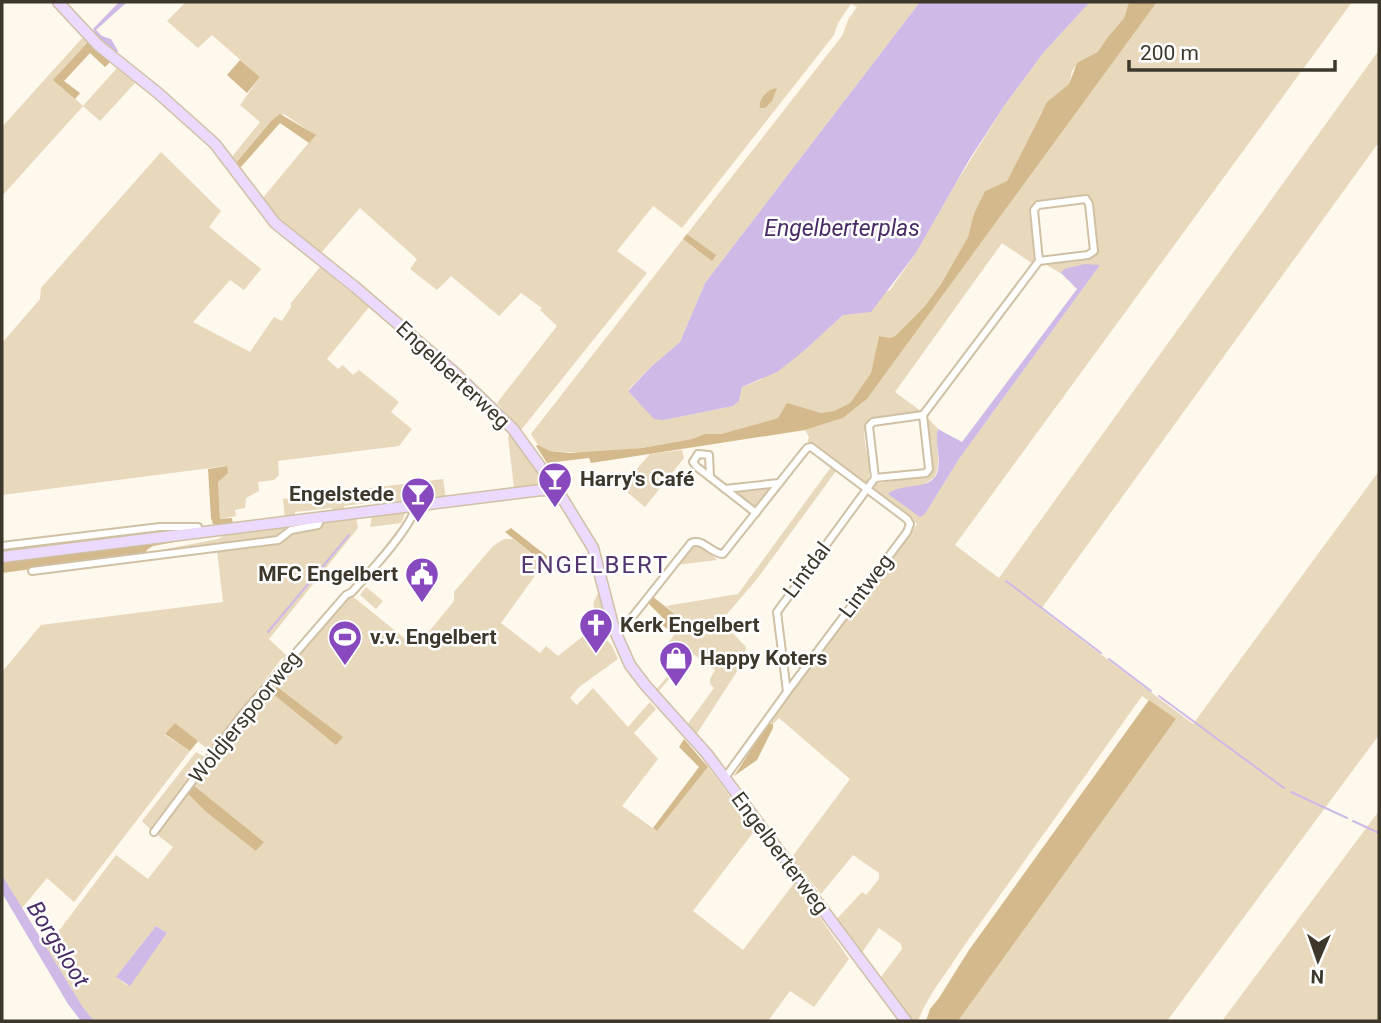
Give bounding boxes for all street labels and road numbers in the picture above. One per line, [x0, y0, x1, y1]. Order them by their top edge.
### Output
street label: Engelberterweg [391, 316, 515, 434]
street label: Lintdal [778, 538, 836, 602]
street label: Lintweg [834, 549, 898, 623]
street label: Woldjerspoorweg [184, 646, 306, 788]
street label: Engelberterweg [726, 787, 834, 919]

